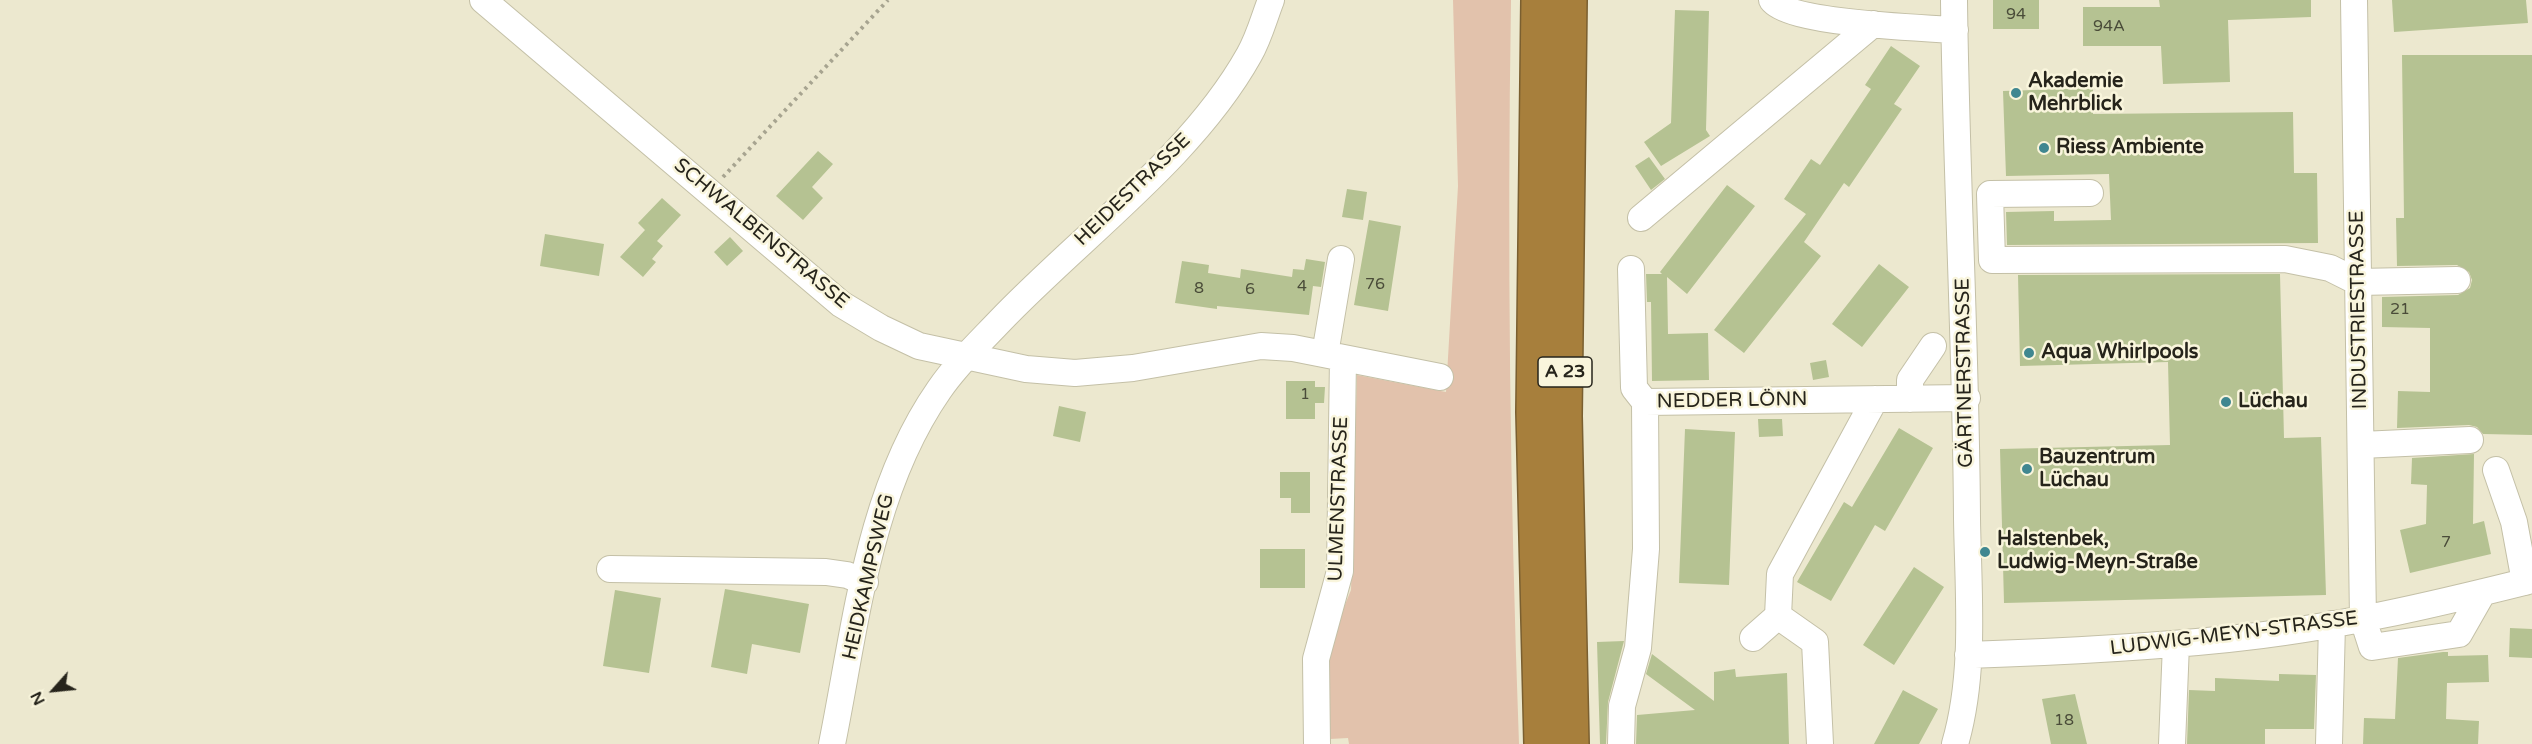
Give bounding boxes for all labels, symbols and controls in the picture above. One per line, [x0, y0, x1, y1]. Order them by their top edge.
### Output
house number: 94 [2006, 5, 2026, 25]
house number: 94A [2093, 17, 2125, 37]
place label: Akademie Mehrblick [2028, 70, 2123, 117]
marker: Akademie Mehrblick [2009, 86, 2023, 100]
street label: HEIDESTRASSE [1070, 129, 1196, 251]
place label: Riess Ambiente [2056, 136, 2204, 160]
marker: Riess Ambiente [2037, 141, 2051, 155]
street label: SCHWALBENSTRASSE [669, 154, 853, 314]
street label: INDUSTRIESTRASSE [2345, 210, 2373, 410]
house number: 76 [1365, 275, 1385, 295]
house number: 4 [1297, 277, 1307, 297]
street label: GÄRTNERSTRASSE [1951, 278, 1979, 468]
house number: 8 [1194, 279, 1204, 299]
house number: 6 [1245, 280, 1255, 300]
house number: 21 [2390, 300, 2410, 320]
place label: Aqua Whirlpools [2041, 341, 2198, 365]
marker: Aqua Whirlpools [2022, 346, 2036, 360]
road number: A 23 [1538, 357, 1592, 387]
house number: 1 [1300, 385, 1310, 405]
street label: NEDDER LÖNN [1656, 388, 1808, 414]
place label: Lüchau [2238, 390, 2308, 414]
marker: Lüchau [2219, 395, 2233, 409]
street label: ULMENSTRASSE [1324, 416, 1354, 582]
place label: Bauzentrum Lüchau [2039, 446, 2155, 493]
marker: Bauzentrum Lüchau [2020, 462, 2034, 476]
street label: HEIDKAMPSWEG [838, 492, 900, 662]
place label: Halstenbek, Ludwig-Meyn-Straße [1997, 528, 2198, 575]
house number: 7 [2441, 533, 2451, 553]
marker: Halstenbek, Ludwig-Meyn-Straße [1978, 545, 1992, 559]
street label: LUDWIG-MEYN-STRASSE [2109, 607, 2359, 661]
north arrow [24, 660, 84, 720]
text: N [26, 688, 50, 708]
house number: 18 [2054, 711, 2074, 731]

